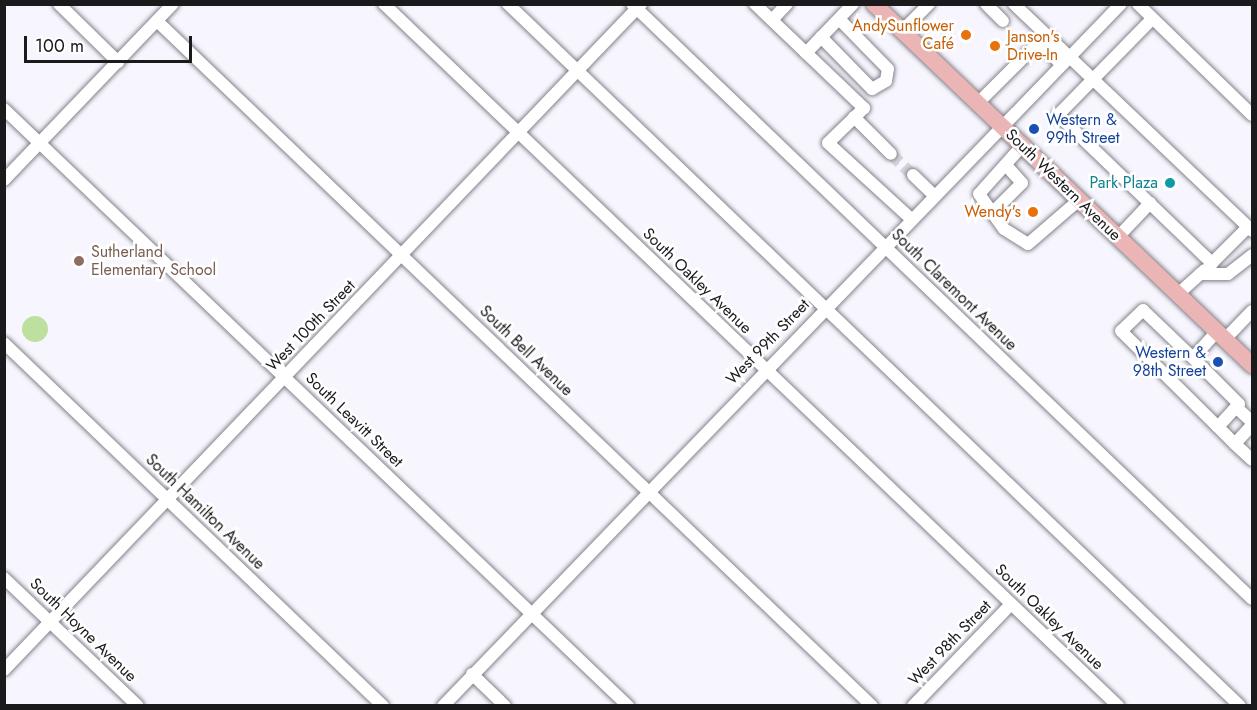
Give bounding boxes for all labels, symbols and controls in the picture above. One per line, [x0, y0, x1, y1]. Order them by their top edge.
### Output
place label: AndySunflower Café [852, 16, 954, 54]
scale bar [27, 24, 195, 62]
place label: Janson's Drive-In [1007, 27, 1059, 65]
marker: AndySunflower Café [959, 28, 973, 42]
text: 100 m [35, 33, 84, 59]
marker: Janson's Drive-In [988, 39, 1002, 53]
place label: Western & 99th Street [1046, 110, 1120, 148]
marker: Western & 99th Street [1027, 122, 1041, 136]
street label: South Western Avenue [1001, 125, 1125, 245]
place label: Park Plaza [1089, 173, 1158, 193]
marker: Park Plaza [1163, 176, 1177, 190]
place label: Wendy's [964, 202, 1021, 222]
marker: Wendy's [1026, 205, 1040, 219]
street label: South Oakley Avenue [639, 224, 755, 338]
street label: South Claremont Avenue [887, 225, 1021, 355]
place label: Sutherland Elementary School [91, 242, 216, 280]
marker: Sutherland Elementary School [72, 254, 86, 268]
street label: West 100th Street [263, 276, 359, 376]
street label: West 99th Street [722, 295, 814, 389]
street label: South Bell Avenue [475, 302, 577, 400]
place label: Western & 98th Street [1133, 343, 1206, 381]
marker: Western & 98th Street [1211, 355, 1225, 369]
street label: South Leavitt Street [301, 369, 407, 471]
street label: South Hamilton Avenue [141, 450, 269, 574]
street label: South Oakley Avenue [991, 560, 1107, 674]
street label: South Hoyne Avenue [26, 574, 140, 686]
street label: West 98th Street [905, 596, 995, 690]

